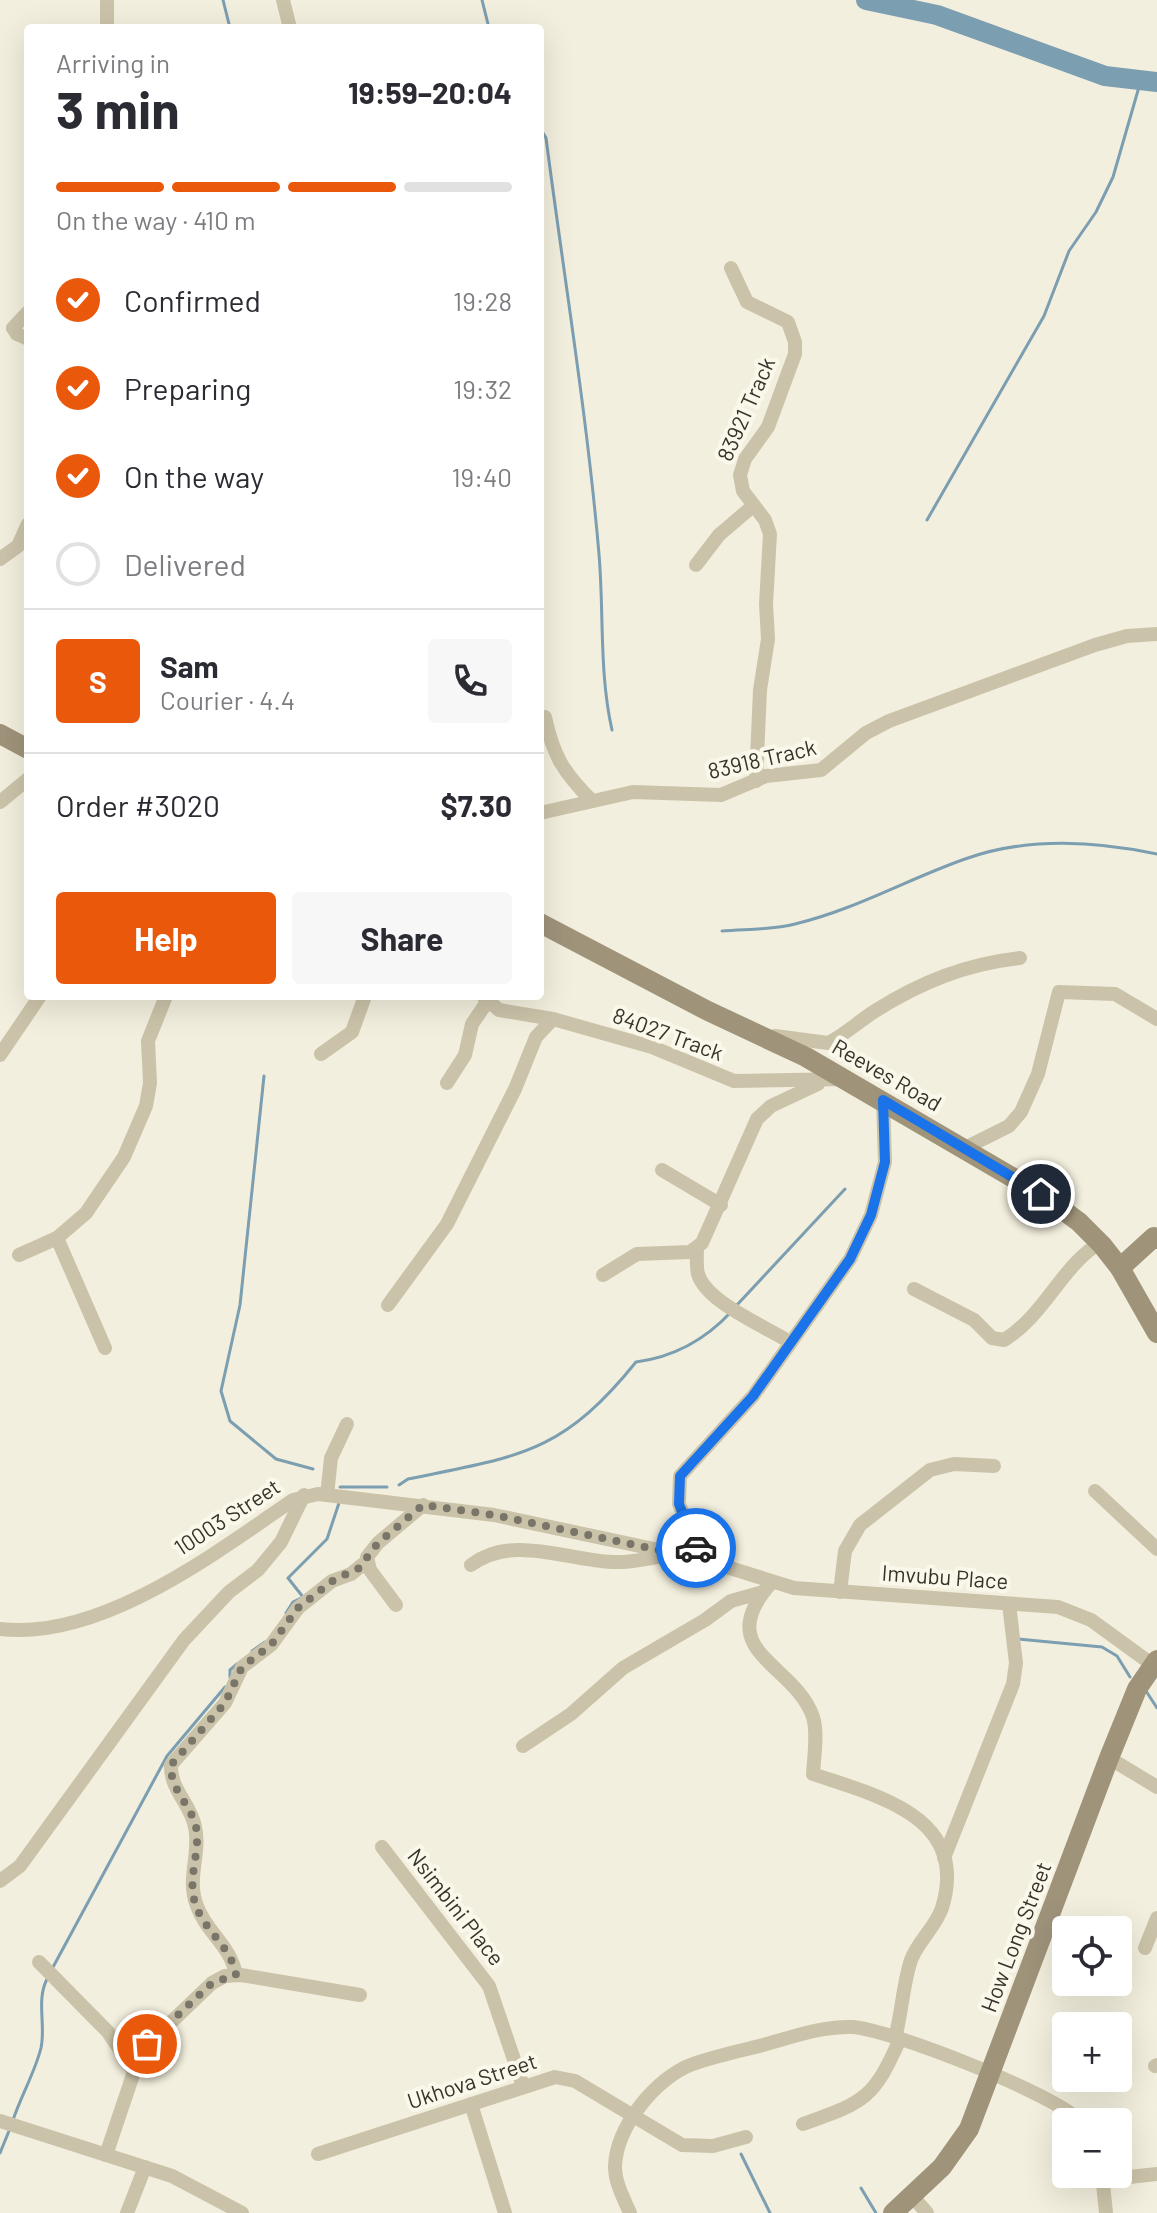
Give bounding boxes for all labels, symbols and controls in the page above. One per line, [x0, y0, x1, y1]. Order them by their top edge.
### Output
text: Arriving in [56, 47, 170, 78]
text: 19:59–20:04 [348, 74, 512, 110]
text: 3 min [56, 77, 180, 139]
text: On the way · 410 m [56, 204, 256, 235]
icon: check [56, 278, 100, 322]
text: Confirmed [124, 282, 261, 318]
text: 19:28 [453, 285, 512, 316]
street label: 83921 Track [711, 353, 780, 465]
icon: check [56, 366, 100, 410]
text: Preparing [124, 370, 251, 406]
text: 19:32 [453, 373, 512, 404]
icon: check [56, 454, 100, 498]
text: On the way [124, 458, 264, 494]
text: 19:40 [452, 461, 512, 492]
text: Delivered [124, 546, 246, 582]
button: phone [428, 639, 512, 723]
text: Sam [160, 648, 219, 684]
text: S [89, 663, 107, 699]
text: Courier · 4.4 [160, 684, 295, 715]
street label: 83918 Track [705, 733, 818, 783]
text: Order #3020 [56, 787, 220, 823]
text: $7.30 [441, 787, 512, 823]
button: Help [56, 892, 276, 984]
button: Share [292, 892, 512, 984]
street label: 84027 Track [610, 1001, 727, 1065]
street label: Reeves Road [828, 1032, 947, 1116]
pin [1007, 1160, 1075, 1228]
icon: home [1019, 1172, 1063, 1216]
street label: 10003 Street [169, 1472, 284, 1560]
courier [656, 1508, 736, 1588]
icon: car [674, 1526, 718, 1570]
street label: Imvubu Place [881, 1559, 1009, 1593]
street label: Nsimbini Place [403, 1843, 510, 1970]
street label: How Long Street [974, 1858, 1056, 2015]
map controls [1052, 1916, 1132, 2188]
button: locate [1052, 1916, 1132, 1996]
pin [113, 2010, 181, 2078]
button: + [1052, 2012, 1132, 2092]
icon: bag [125, 2022, 169, 2066]
street label: Ukhova Street [404, 2047, 540, 2113]
button: − [1052, 2108, 1132, 2188]

